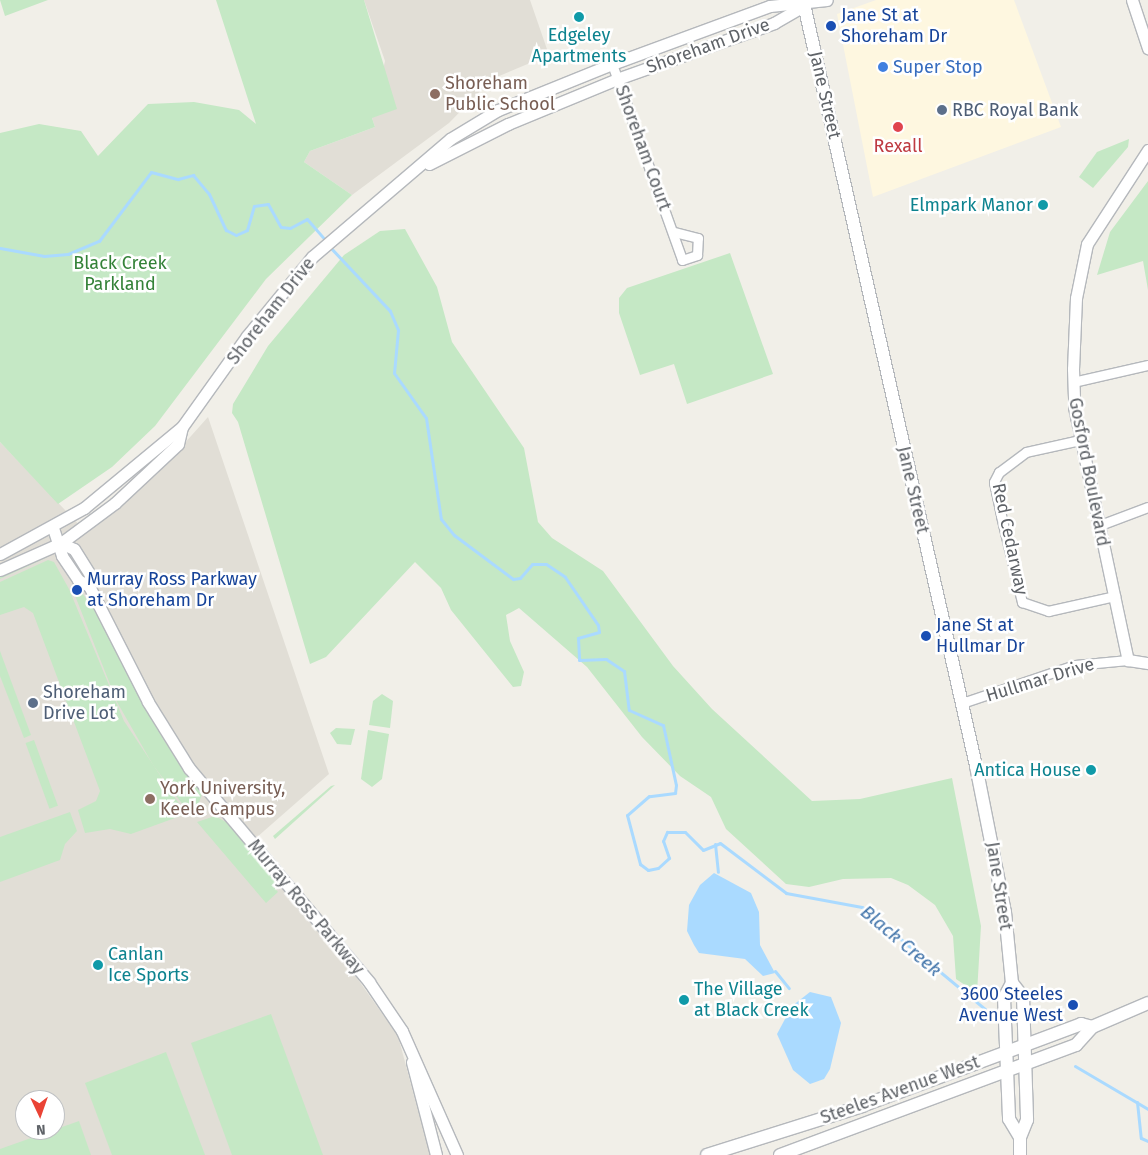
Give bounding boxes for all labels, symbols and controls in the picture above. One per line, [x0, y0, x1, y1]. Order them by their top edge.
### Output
place label: Jane St at Shoreham Dr [841, 5, 947, 48]
marker: Edgeley Apartments [573, 11, 585, 23]
street label: Shoreham Drive [643, 14, 773, 78]
marker: Jane St at Shoreham Dr [825, 20, 837, 32]
place label: Edgeley Apartments [532, 25, 626, 68]
street label: Jane Street [804, 49, 846, 141]
place label: Super Stop [893, 56, 983, 78]
marker: Super Stop [877, 61, 889, 73]
place label: Shoreham Public School [445, 73, 555, 116]
street label: Shoreham Court [610, 82, 676, 214]
marker: Shoreham Public School [429, 88, 441, 100]
place label: RBC Royal Bank [952, 99, 1078, 121]
marker: RBC Royal Bank [936, 104, 948, 116]
marker: Rexall [892, 121, 904, 133]
place label: Rexall [874, 135, 922, 157]
place label: Elmpark Manor [910, 194, 1033, 216]
marker: Elmpark Manor [1037, 199, 1049, 211]
park label: Black Creek Parkland [73, 253, 167, 296]
street label: Shoreham Drive [223, 253, 319, 369]
street label: Gosford Boulevard [1064, 396, 1114, 548]
street label: Jane Street [892, 444, 934, 536]
street label: Red Cedarway [988, 481, 1032, 597]
place label: Murray Ross Parkway at Shoreham Dr [87, 569, 257, 612]
marker: Murray Ross Parkway at Shoreham Dr [71, 584, 83, 596]
place label: Jane St at Hullmar Dr [936, 615, 1025, 658]
marker: Jane St at Hullmar Dr [920, 630, 932, 642]
street label: Hullmar Drive [983, 653, 1097, 707]
place label: Shoreham Drive Lot [43, 682, 126, 724]
marker: Shoreham Drive Lot [27, 697, 39, 709]
place label: Antica House [974, 759, 1081, 781]
marker: Antica House [1085, 764, 1097, 776]
place label: York University, Keele Campus [160, 778, 285, 821]
marker: York University, Keele Campus [144, 793, 156, 805]
street label: Murray Ross Parkway [243, 835, 369, 979]
street label: Jane Street [981, 840, 1017, 932]
water label: Black Creek [856, 901, 946, 981]
place label: Canlan Ice Sports [108, 944, 189, 986]
marker: Canlan Ice Sports [92, 959, 104, 971]
place label: The Village at Black Creek [694, 979, 809, 1022]
place label: 3600 Steeles Avenue West [959, 984, 1063, 1026]
marker: The Village at Black Creek [678, 994, 690, 1006]
marker: 3600 Steeles Avenue West [1067, 999, 1079, 1011]
street label: Steeles Avenue West [817, 1051, 983, 1129]
north arrow [15, 1090, 65, 1140]
text: N [36, 1121, 46, 1138]

